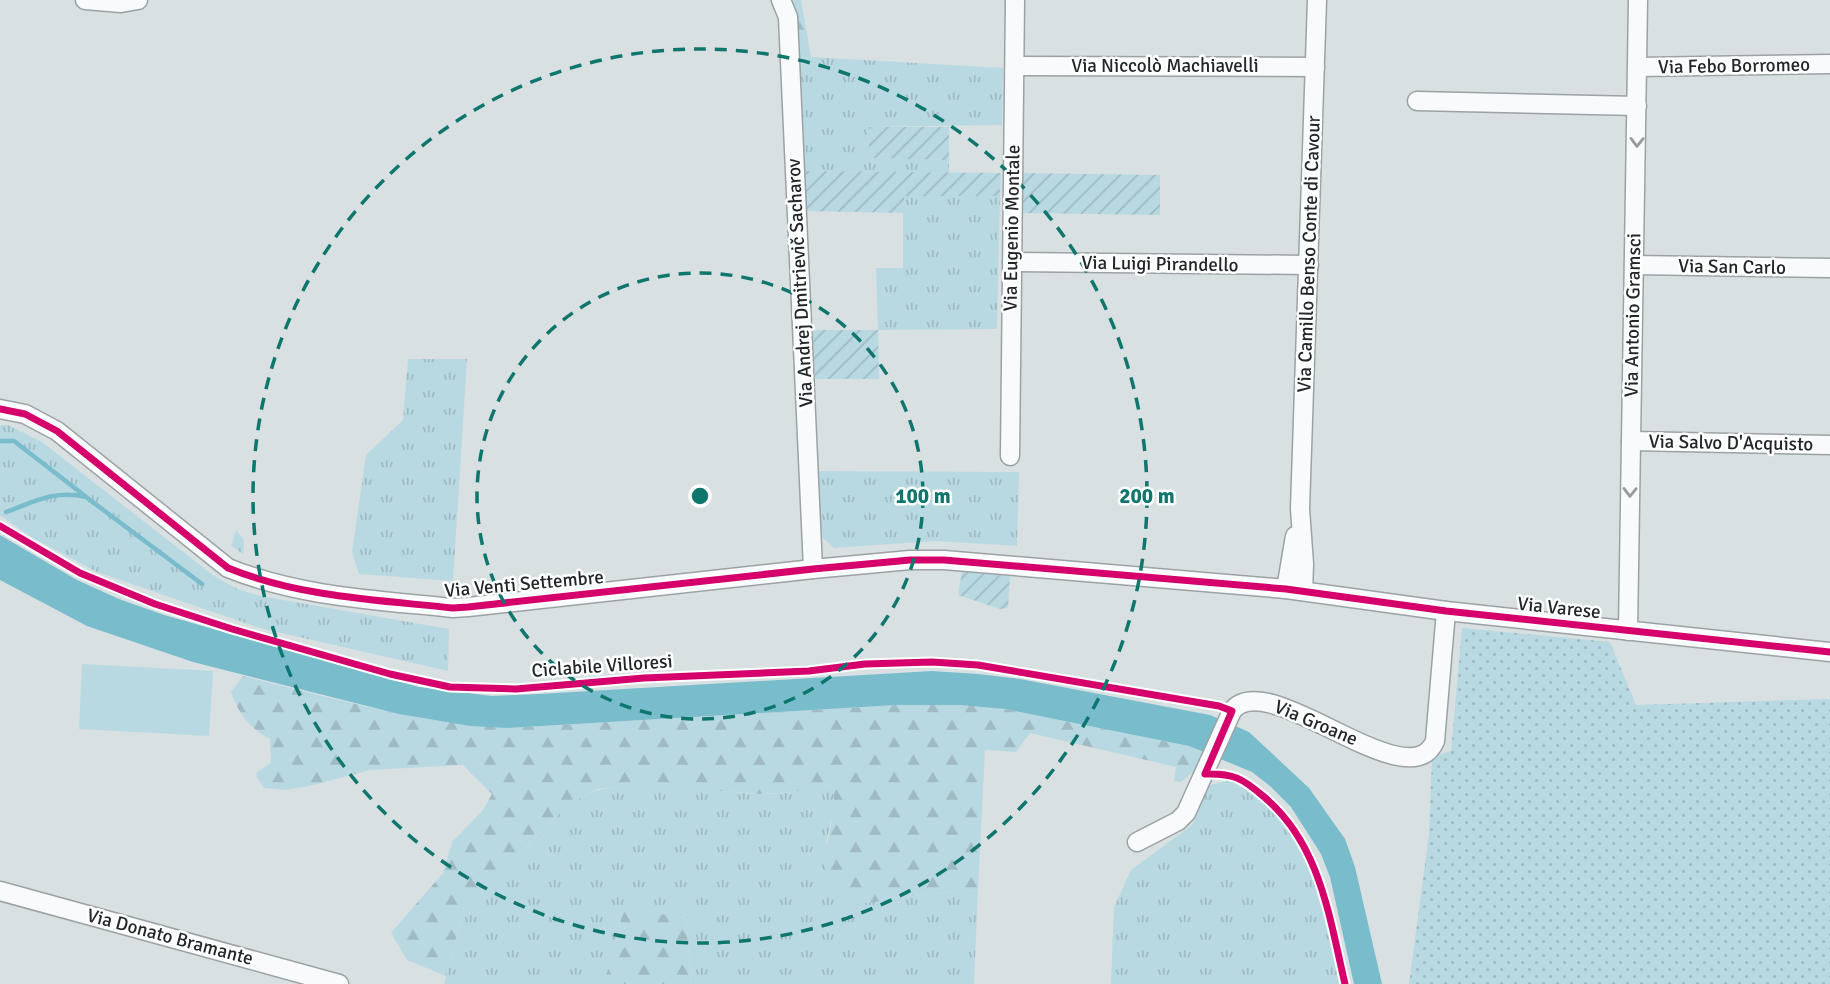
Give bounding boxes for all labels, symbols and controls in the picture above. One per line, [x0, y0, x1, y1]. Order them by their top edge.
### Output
street label: Via Febo Borromeo [1658, 53, 1810, 79]
street label: Via Niccolò Machiavelli [1071, 54, 1259, 78]
street label: Via Camillo Benso Conte di Cavour [1292, 115, 1326, 393]
one-way arrow [1629, 136, 1644, 147]
street label: Via Eugenio Montale [999, 144, 1025, 312]
street label: Via Andrej Dmitrievič Sacharov [781, 158, 819, 408]
street label: Via Antonio Gramsci [1620, 233, 1646, 397]
street label: Via Luigi Pirandello [1081, 251, 1239, 277]
street label: Via San Carlo [1678, 254, 1786, 280]
street label: Via Salvo D'Acquisto [1648, 430, 1814, 456]
text: 100 m [895, 483, 951, 509]
text: 200 m [1119, 483, 1175, 509]
centre of rings [688, 484, 712, 508]
one-way arrow [1623, 486, 1638, 497]
street label: Via Venti Settembre [443, 565, 605, 603]
street label: Via Varese [1516, 592, 1602, 624]
street label: Ciclabile Villoresi [531, 649, 673, 683]
street label: Via Groane [1271, 695, 1361, 751]
street label: Via Donato Bramante [84, 903, 256, 971]

